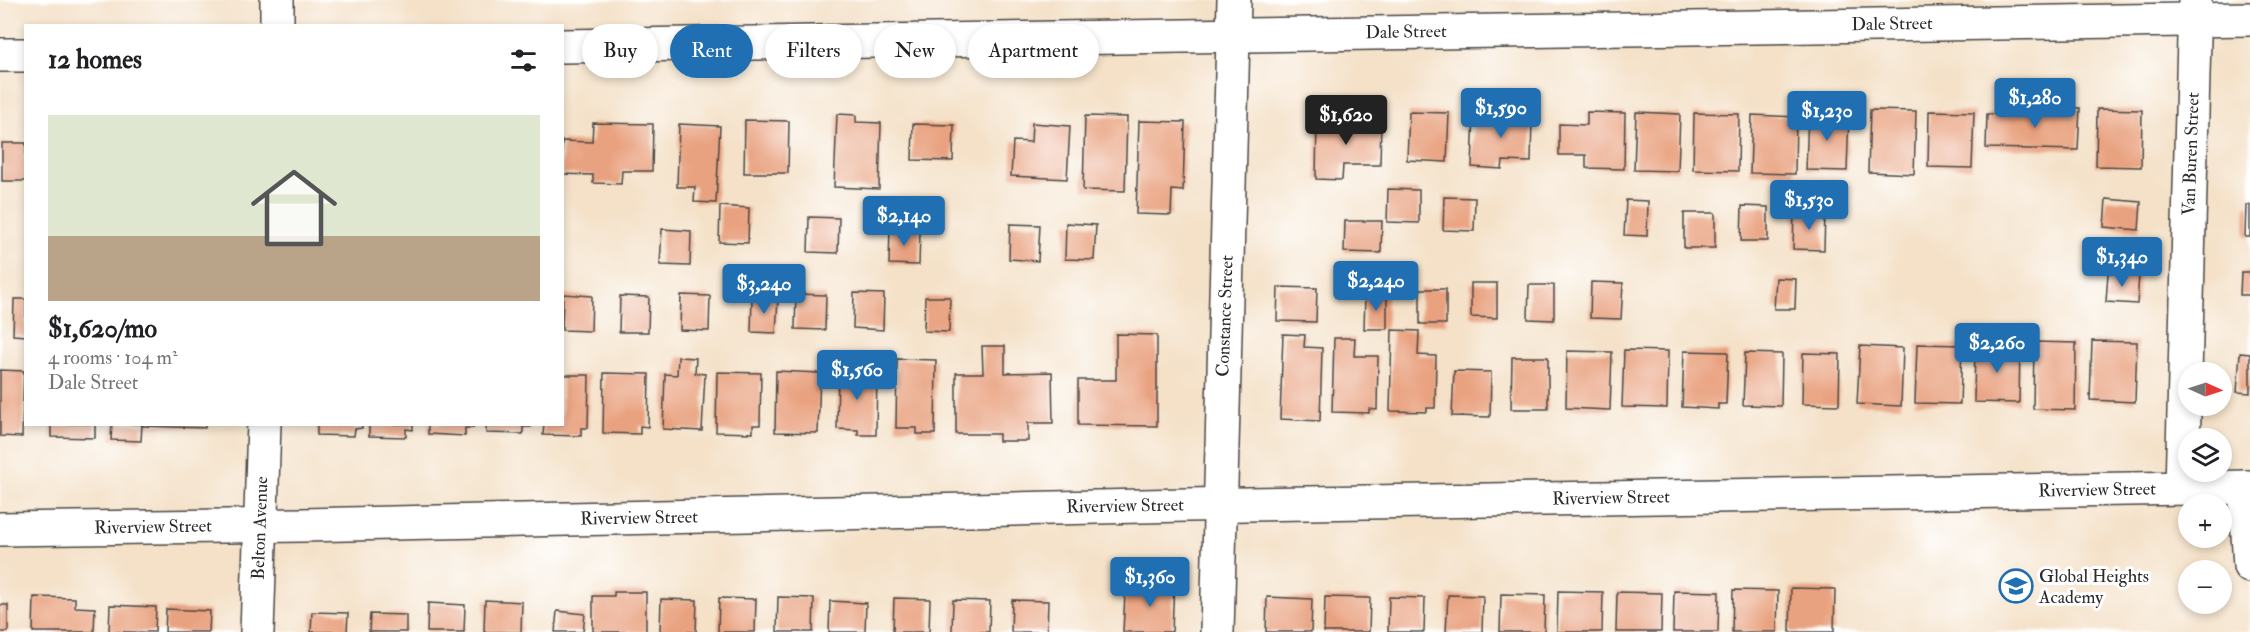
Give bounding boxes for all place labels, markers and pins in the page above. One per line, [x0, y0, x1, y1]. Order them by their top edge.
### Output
pin: $1,280 [1986, 78, 2084, 129]
pin: $1,590 [1452, 88, 1550, 139]
pin: $1,230 [1778, 91, 1876, 142]
pin: $1,620 [1297, 95, 1395, 146]
pin: $1,530 [1760, 180, 1858, 231]
pin: $2,140 [855, 196, 953, 247]
pin: $1,340 [2073, 237, 2171, 288]
pin: $2,240 [1327, 261, 1425, 312]
pin: $3,240 [715, 264, 813, 315]
pin: $2,260 [1948, 323, 2046, 374]
pin: $1,560 [808, 350, 906, 401]
pin: $1,360 [1101, 557, 1199, 608]
place label: Global Heights Academy [2038, 565, 2149, 609]
school or university icon: Global Heights Academy [1998, 568, 2034, 604]

